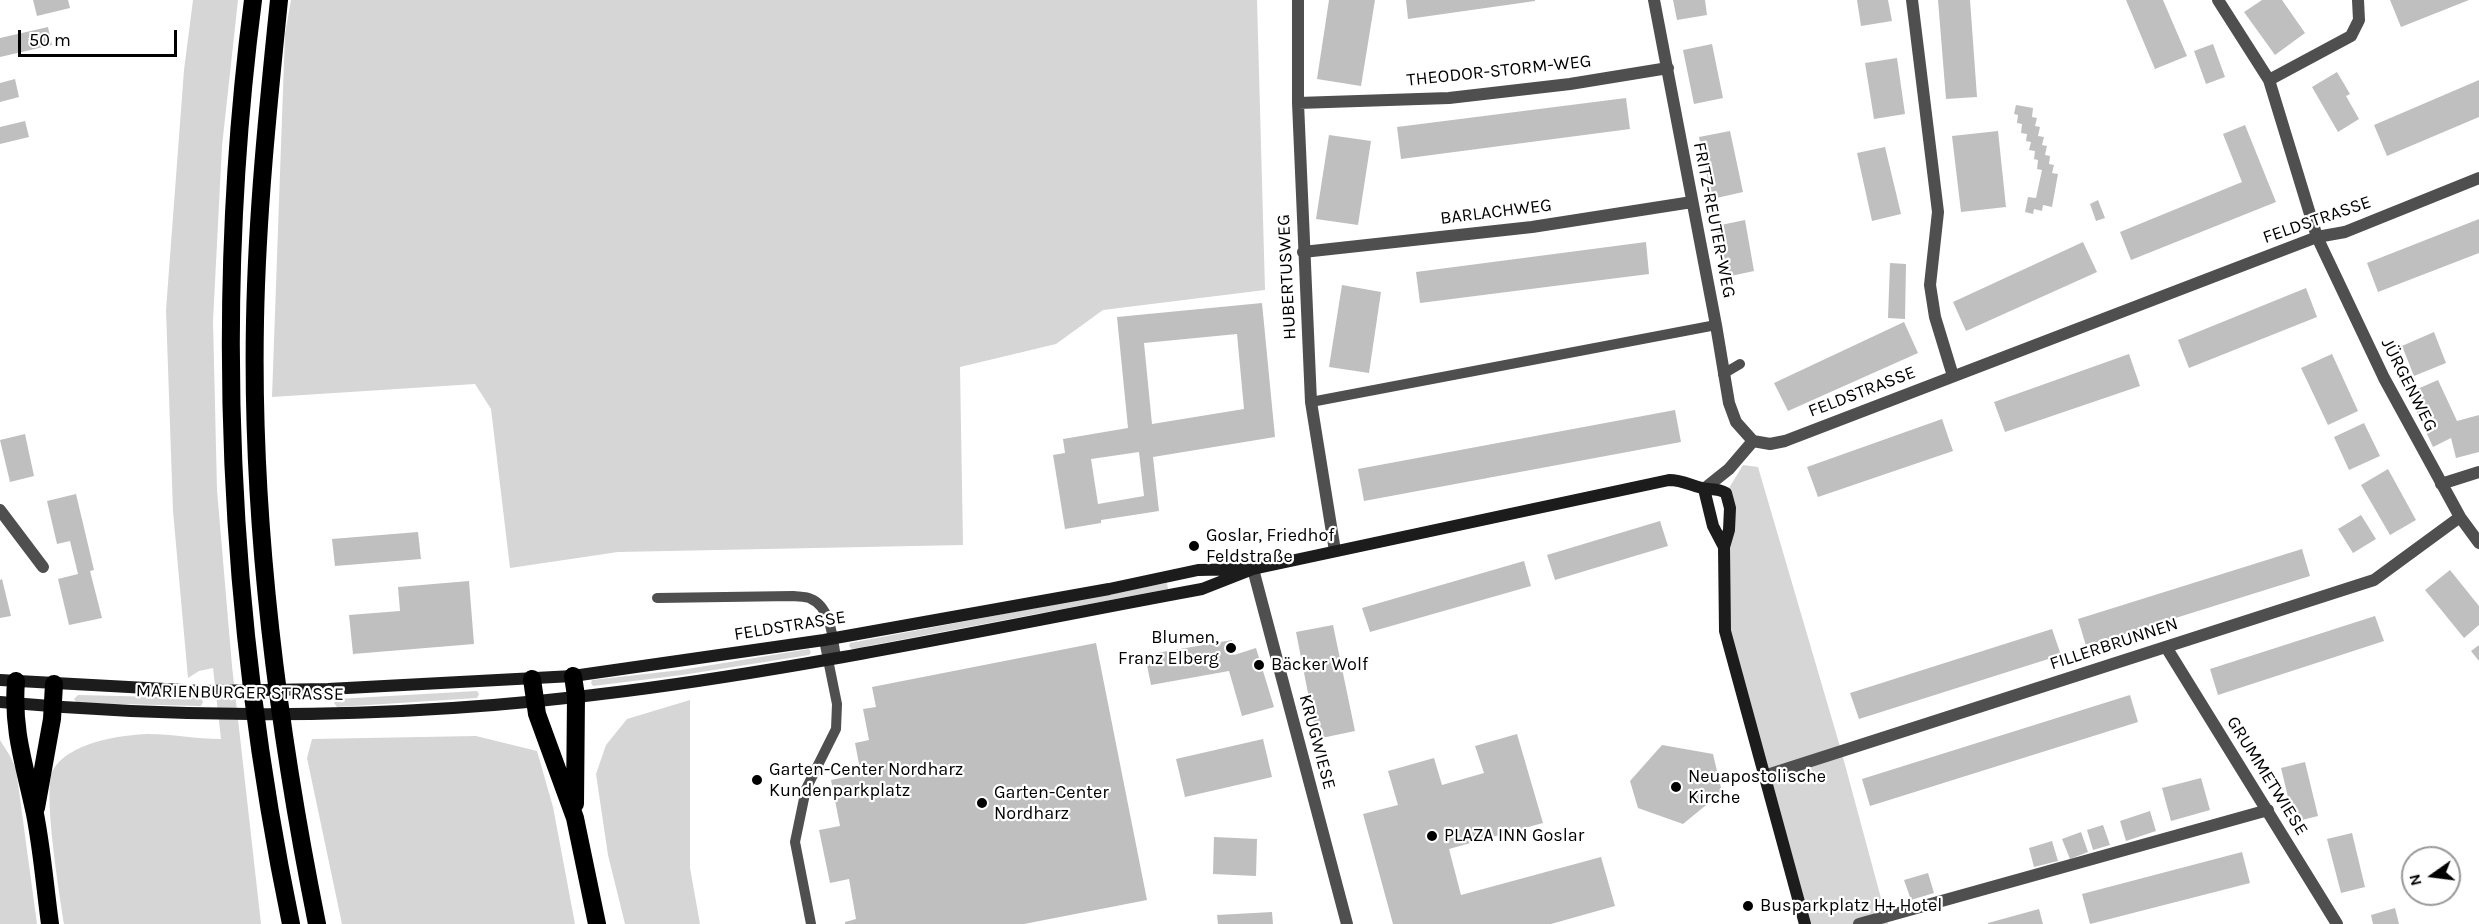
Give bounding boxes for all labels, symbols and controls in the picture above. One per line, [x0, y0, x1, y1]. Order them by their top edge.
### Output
scale bar [21, 18, 180, 56]
text: 50 m [29, 29, 71, 51]
street label: THEODOR-STORM-WEG [1406, 51, 1592, 91]
street label: FRITZ-REUTER-WEG [1688, 140, 1740, 300]
street label: FELDSTRASSE [2260, 191, 2374, 249]
street label: BARLACHWEG [1439, 194, 1553, 230]
street label: HUBERTUSWEG [1273, 214, 1301, 340]
street label: JÜRGENWEG [2376, 335, 2442, 435]
street label: FELDSTRASSE [1805, 362, 1919, 422]
place label: Goslar, Friedhof Feldstraße [1206, 525, 1334, 568]
marker: Goslar, Friedhof Feldstraße [1187, 539, 1201, 553]
street label: FELDSTRASSE [733, 606, 847, 646]
street label: FILLERBRUNNEN [2047, 613, 2181, 675]
place label: Blumen, Franz Elberg [1118, 627, 1219, 670]
marker: Blumen, Franz Elberg [1224, 641, 1238, 655]
place label: Bäcker Wolf [1271, 654, 1368, 676]
marker: Bäcker Wolf [1252, 658, 1266, 672]
street label: MARIENBURGER STRASSE [136, 680, 344, 706]
street label: KRUGWIESE [1294, 692, 1340, 792]
street label: GRUMMETWIESE [2222, 713, 2312, 839]
place label: Garten-Center Nordharz Kundenparkplatz [769, 759, 963, 802]
place label: Neuapostolische Kirche [1688, 766, 1826, 808]
marker: Garten-Center Nordharz Kundenparkplatz [750, 773, 764, 787]
marker: Neuapostolische Kirche [1669, 780, 1683, 794]
place label: Garten-Center Nordharz [994, 782, 1109, 824]
marker: Garten-Center Nordharz [975, 796, 989, 810]
place label: PLAZA INN Goslar [1444, 825, 1584, 847]
marker: PLAZA INN Goslar [1425, 829, 1439, 843]
north arrow [2401, 846, 2461, 906]
text: N [2404, 872, 2426, 888]
place label: Busparkplatz H+ Hotel [1760, 895, 1942, 917]
marker: Busparkplatz H+ Hotel [1741, 899, 1755, 913]

